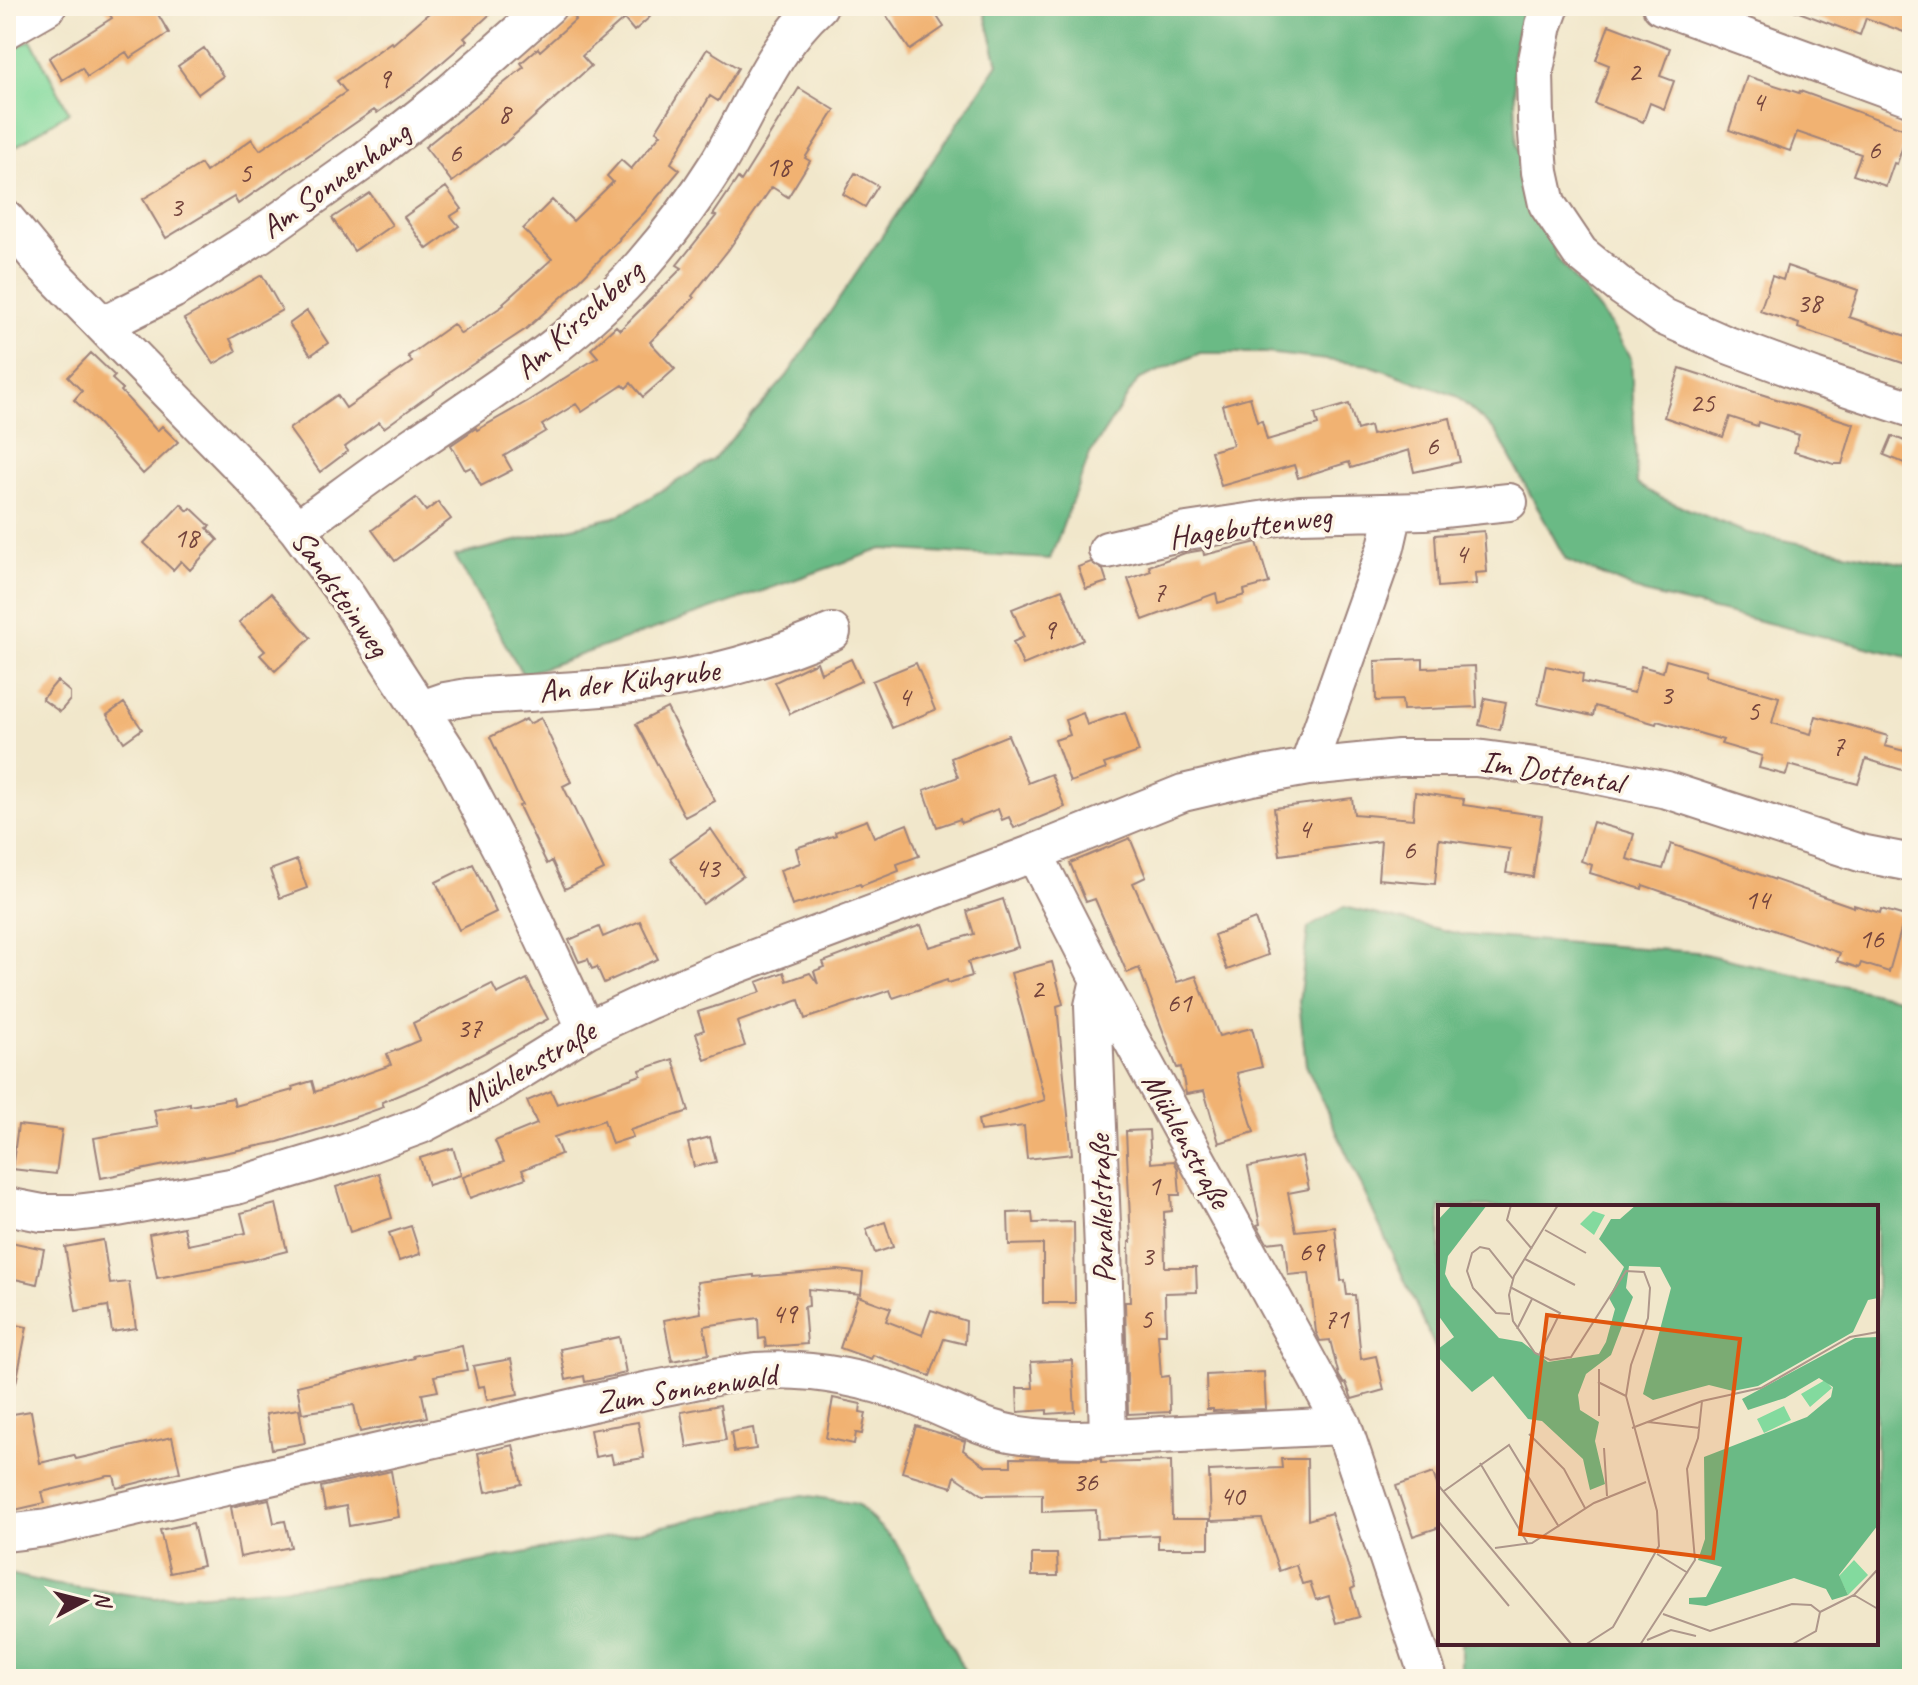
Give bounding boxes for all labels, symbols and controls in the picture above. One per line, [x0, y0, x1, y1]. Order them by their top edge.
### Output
house number: 2 [1628, 54, 1643, 89]
house number: 9 [378, 61, 393, 96]
house number: 4 [1752, 84, 1767, 119]
house number: 8 [498, 96, 513, 131]
street label: Am Sonnenhang [252, 110, 420, 247]
house number: 6 [1868, 132, 1882, 167]
house number: 6 [449, 135, 463, 170]
house number: 18 [765, 149, 793, 184]
house number: 5 [239, 155, 253, 190]
house number: 3 [170, 189, 185, 224]
street label: Am Kirschberg [505, 249, 653, 388]
house number: 38 [1796, 285, 1824, 320]
house number: 25 [1689, 385, 1716, 420]
house number: 6 [1426, 428, 1440, 463]
street label: Hagebuttenweg [1166, 495, 1336, 558]
house number: 18 [173, 520, 201, 555]
street label: Sandsteinweg [282, 521, 400, 667]
house number: 4 [1455, 536, 1470, 571]
house number: 7 [1153, 574, 1167, 609]
house number: 9 [1043, 612, 1058, 647]
street label: An der Kühgrube [536, 649, 724, 712]
house number: 3 [1660, 677, 1675, 712]
house number: 4 [898, 679, 913, 714]
house number: 5 [1747, 693, 1761, 728]
house number: 7 [1832, 728, 1846, 763]
street label: Im Dottental [1478, 740, 1632, 804]
house number: 4 [1298, 811, 1313, 846]
house number: 6 [1403, 832, 1417, 867]
house number: 43 [694, 850, 722, 885]
house number: 14 [1744, 882, 1772, 917]
house number: 16 [1858, 921, 1885, 956]
house number: 2 [1031, 971, 1046, 1006]
house number: 61 [1166, 985, 1193, 1020]
street label: Mühlenstraße [454, 1009, 605, 1120]
house number: 37 [456, 1010, 483, 1045]
street label: Mühlenstraße [1133, 1065, 1242, 1218]
street label: Parallelstraße [1078, 1131, 1125, 1284]
house number: 1 [1148, 1168, 1162, 1203]
inset map [1438, 1205, 1878, 1645]
house number: 69 [1298, 1234, 1326, 1269]
house number: 3 [1141, 1238, 1156, 1273]
house number: 49 [771, 1296, 799, 1331]
house number: 5 [1140, 1301, 1154, 1336]
house number: 71 [1323, 1301, 1350, 1336]
street label: Zum Sonnenwald [593, 1353, 784, 1423]
house number: 36 [1072, 1464, 1099, 1499]
house number: 40 [1219, 1478, 1247, 1513]
north arrow [44, 1561, 124, 1641]
text: N [88, 1590, 118, 1611]

